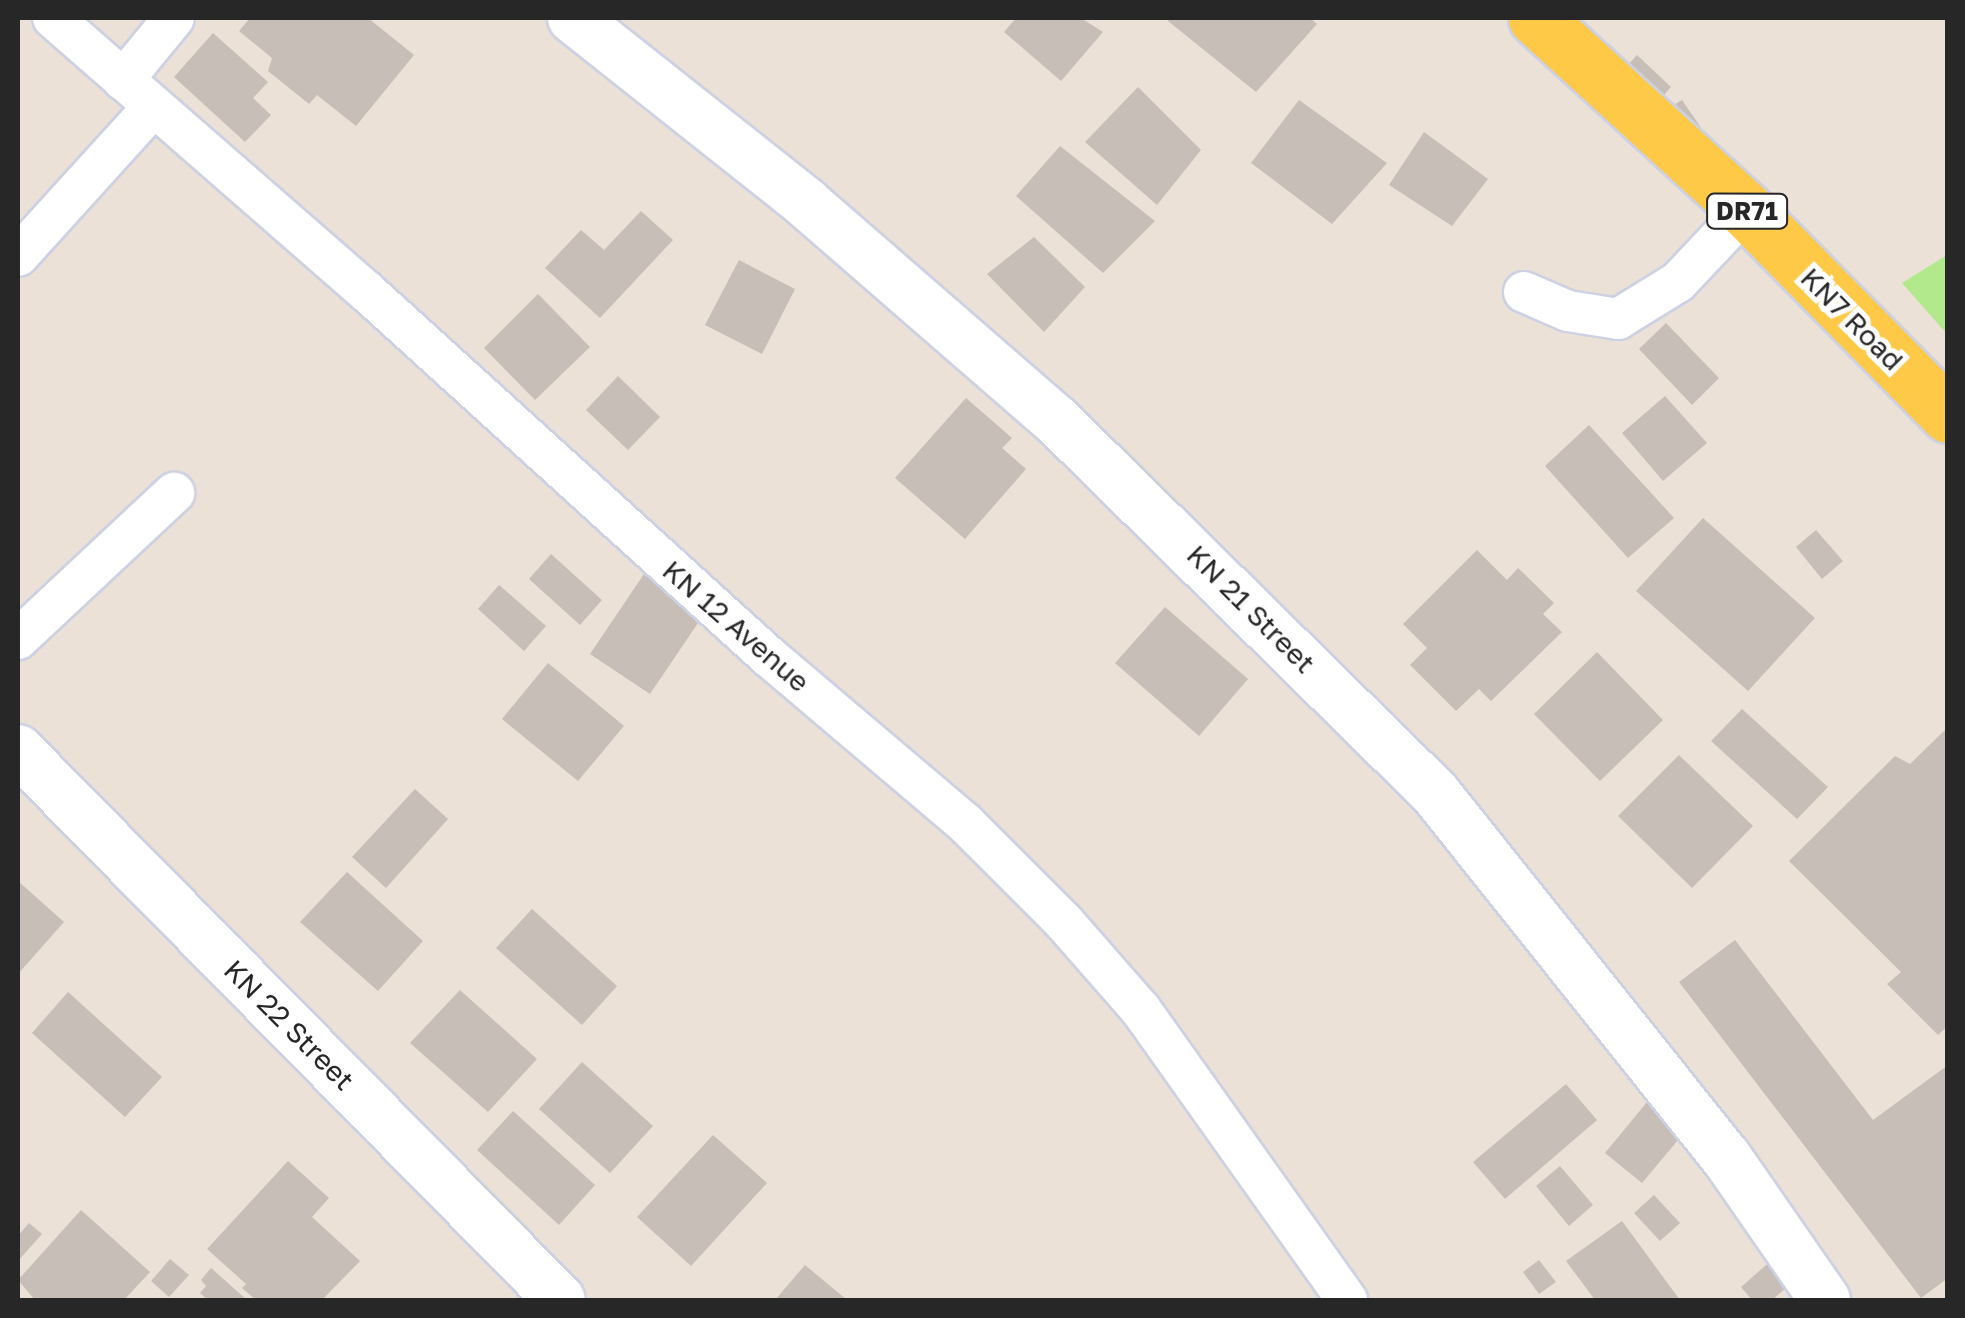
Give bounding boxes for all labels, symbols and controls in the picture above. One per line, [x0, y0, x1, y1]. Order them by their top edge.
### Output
road number: DR71 [1704, 191, 1790, 231]
street label: KN7 Road [1794, 261, 1910, 377]
street label: KN 21 Street [1180, 538, 1322, 680]
street label: KN 12 Avenue [656, 553, 816, 699]
street label: KN 22 Street [217, 953, 361, 1097]

